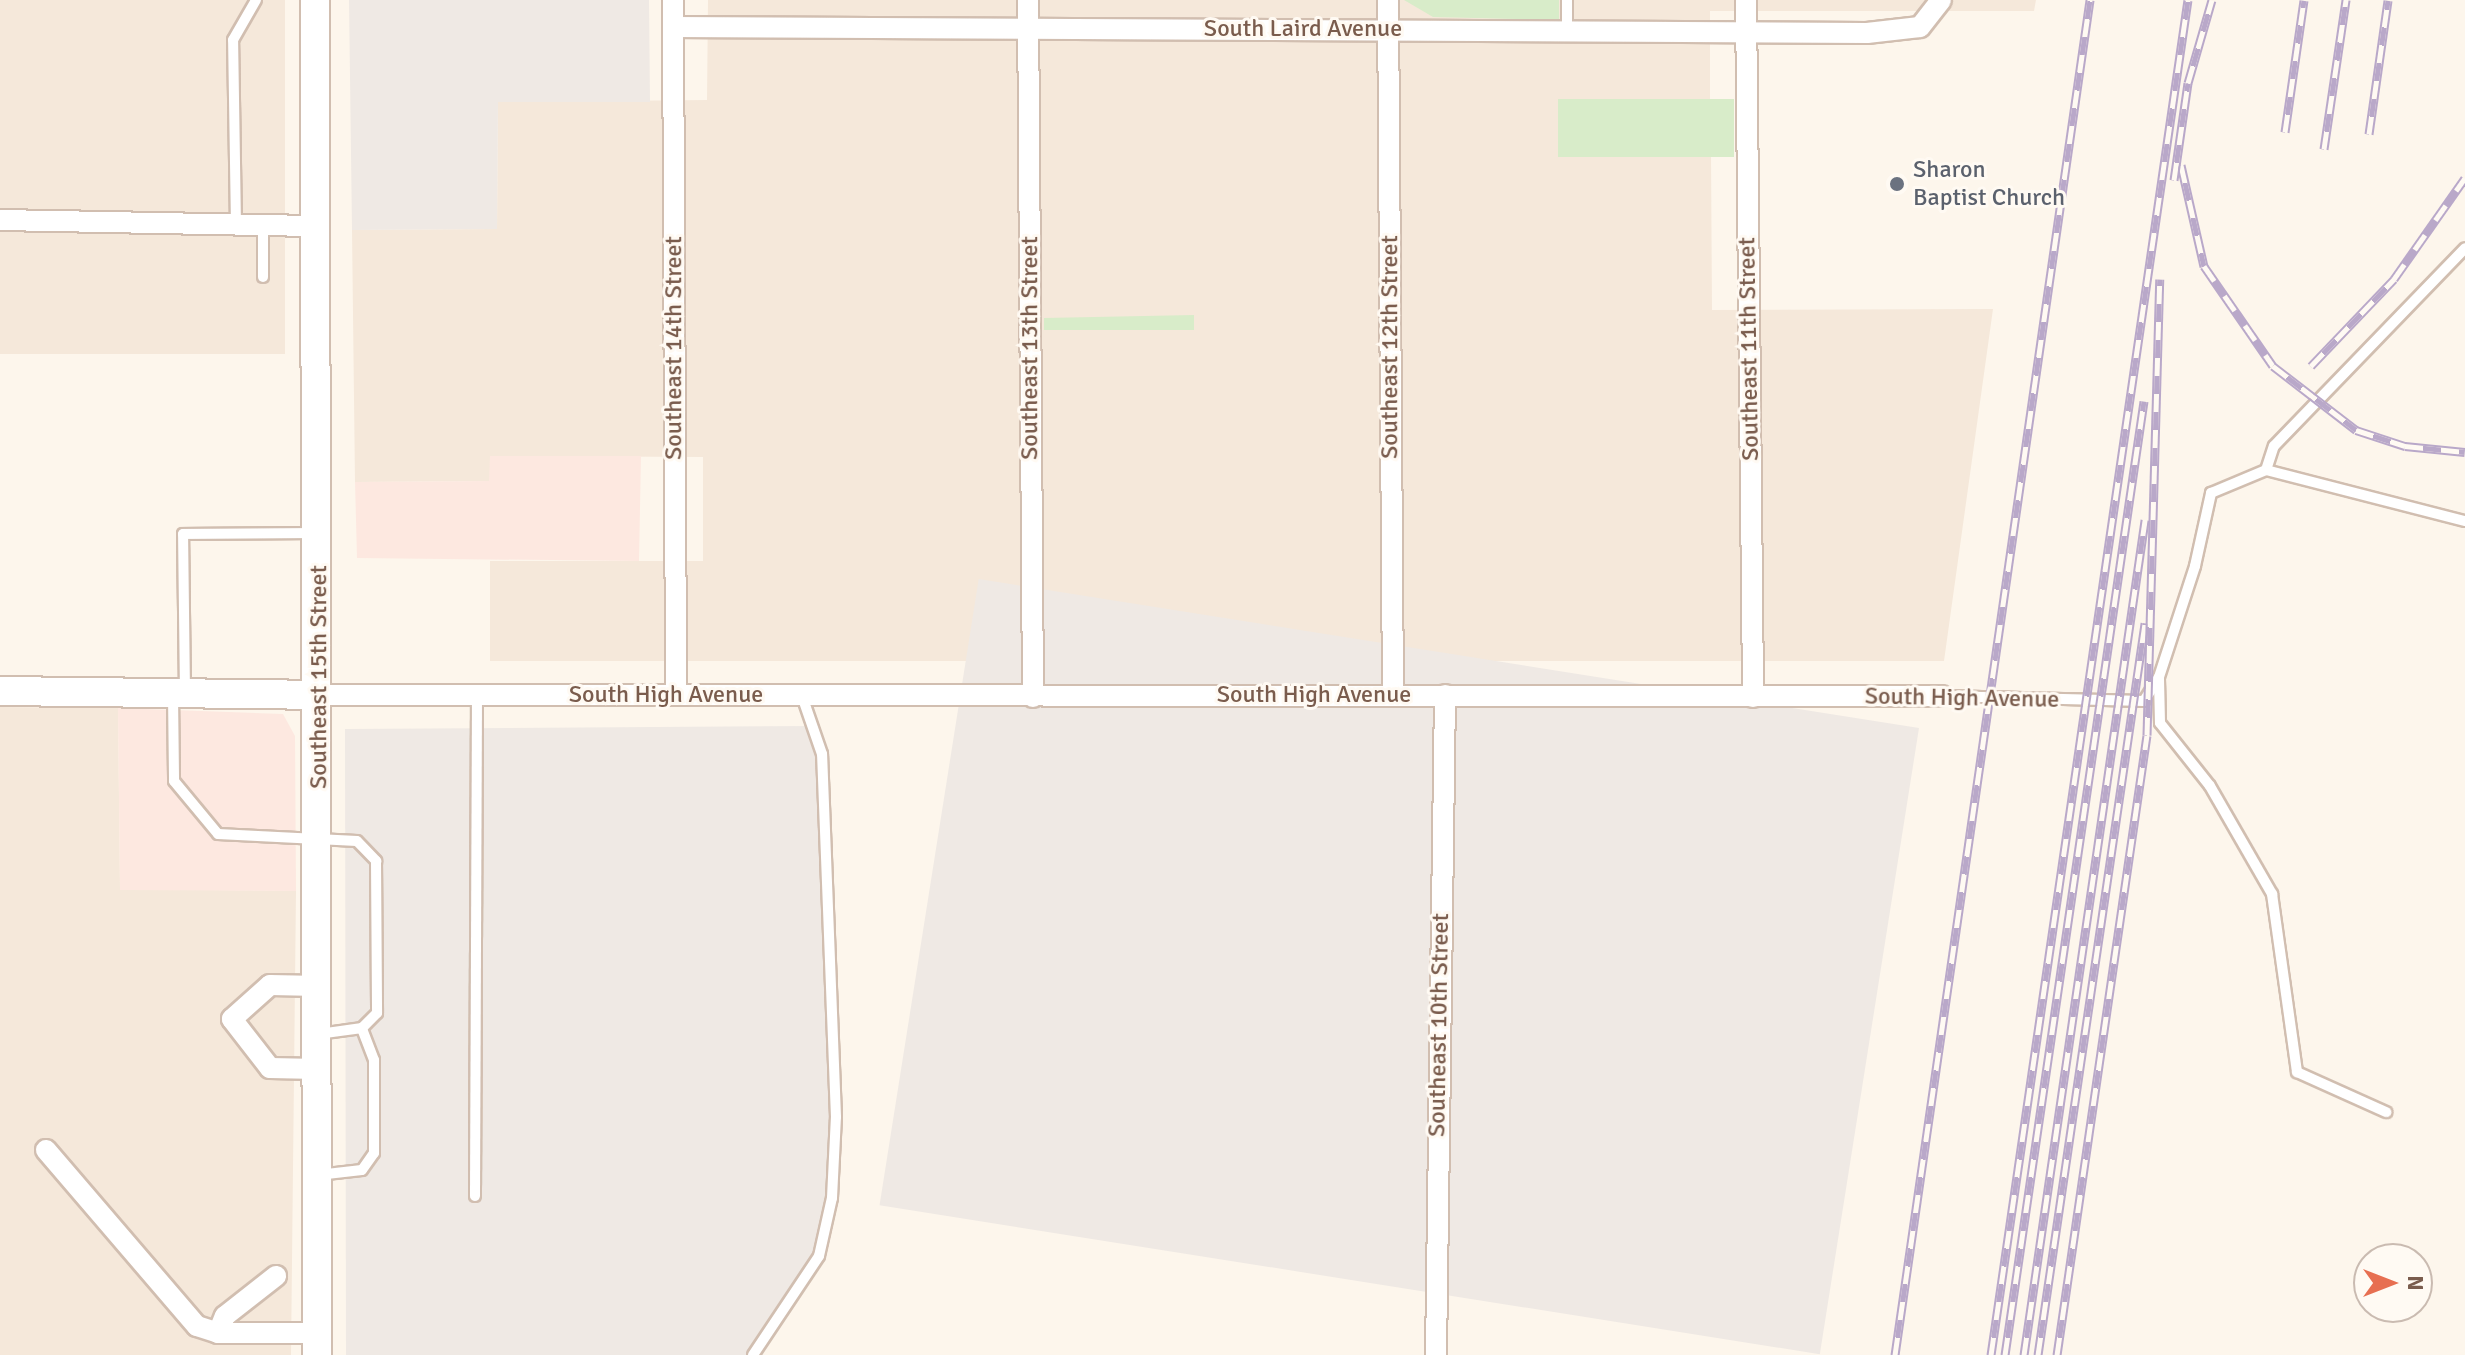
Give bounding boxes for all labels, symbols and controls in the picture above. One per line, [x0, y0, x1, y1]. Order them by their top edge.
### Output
street label: South Laird Avenue [1204, 15, 1402, 43]
place label: Sharon Baptist Church [1913, 156, 2065, 212]
marker: Sharon Baptist Church [1888, 175, 1906, 193]
street label: Southeast 12th Street [1376, 235, 1404, 459]
street label: Southeast 14th Street [660, 236, 688, 460]
street label: Southeast 13th Street [1016, 236, 1044, 460]
street label: Southeast 11th Street [1733, 237, 1765, 461]
street label: Southeast 15th Street [305, 565, 333, 789]
street label: South High Avenue [569, 681, 763, 709]
street label: South High Avenue [1217, 681, 1411, 709]
street label: South High Avenue [1865, 682, 2059, 714]
street label: Southeast 10th Street [1423, 913, 1455, 1137]
north arrow [2353, 1243, 2433, 1323]
text: N [2402, 1275, 2429, 1291]

